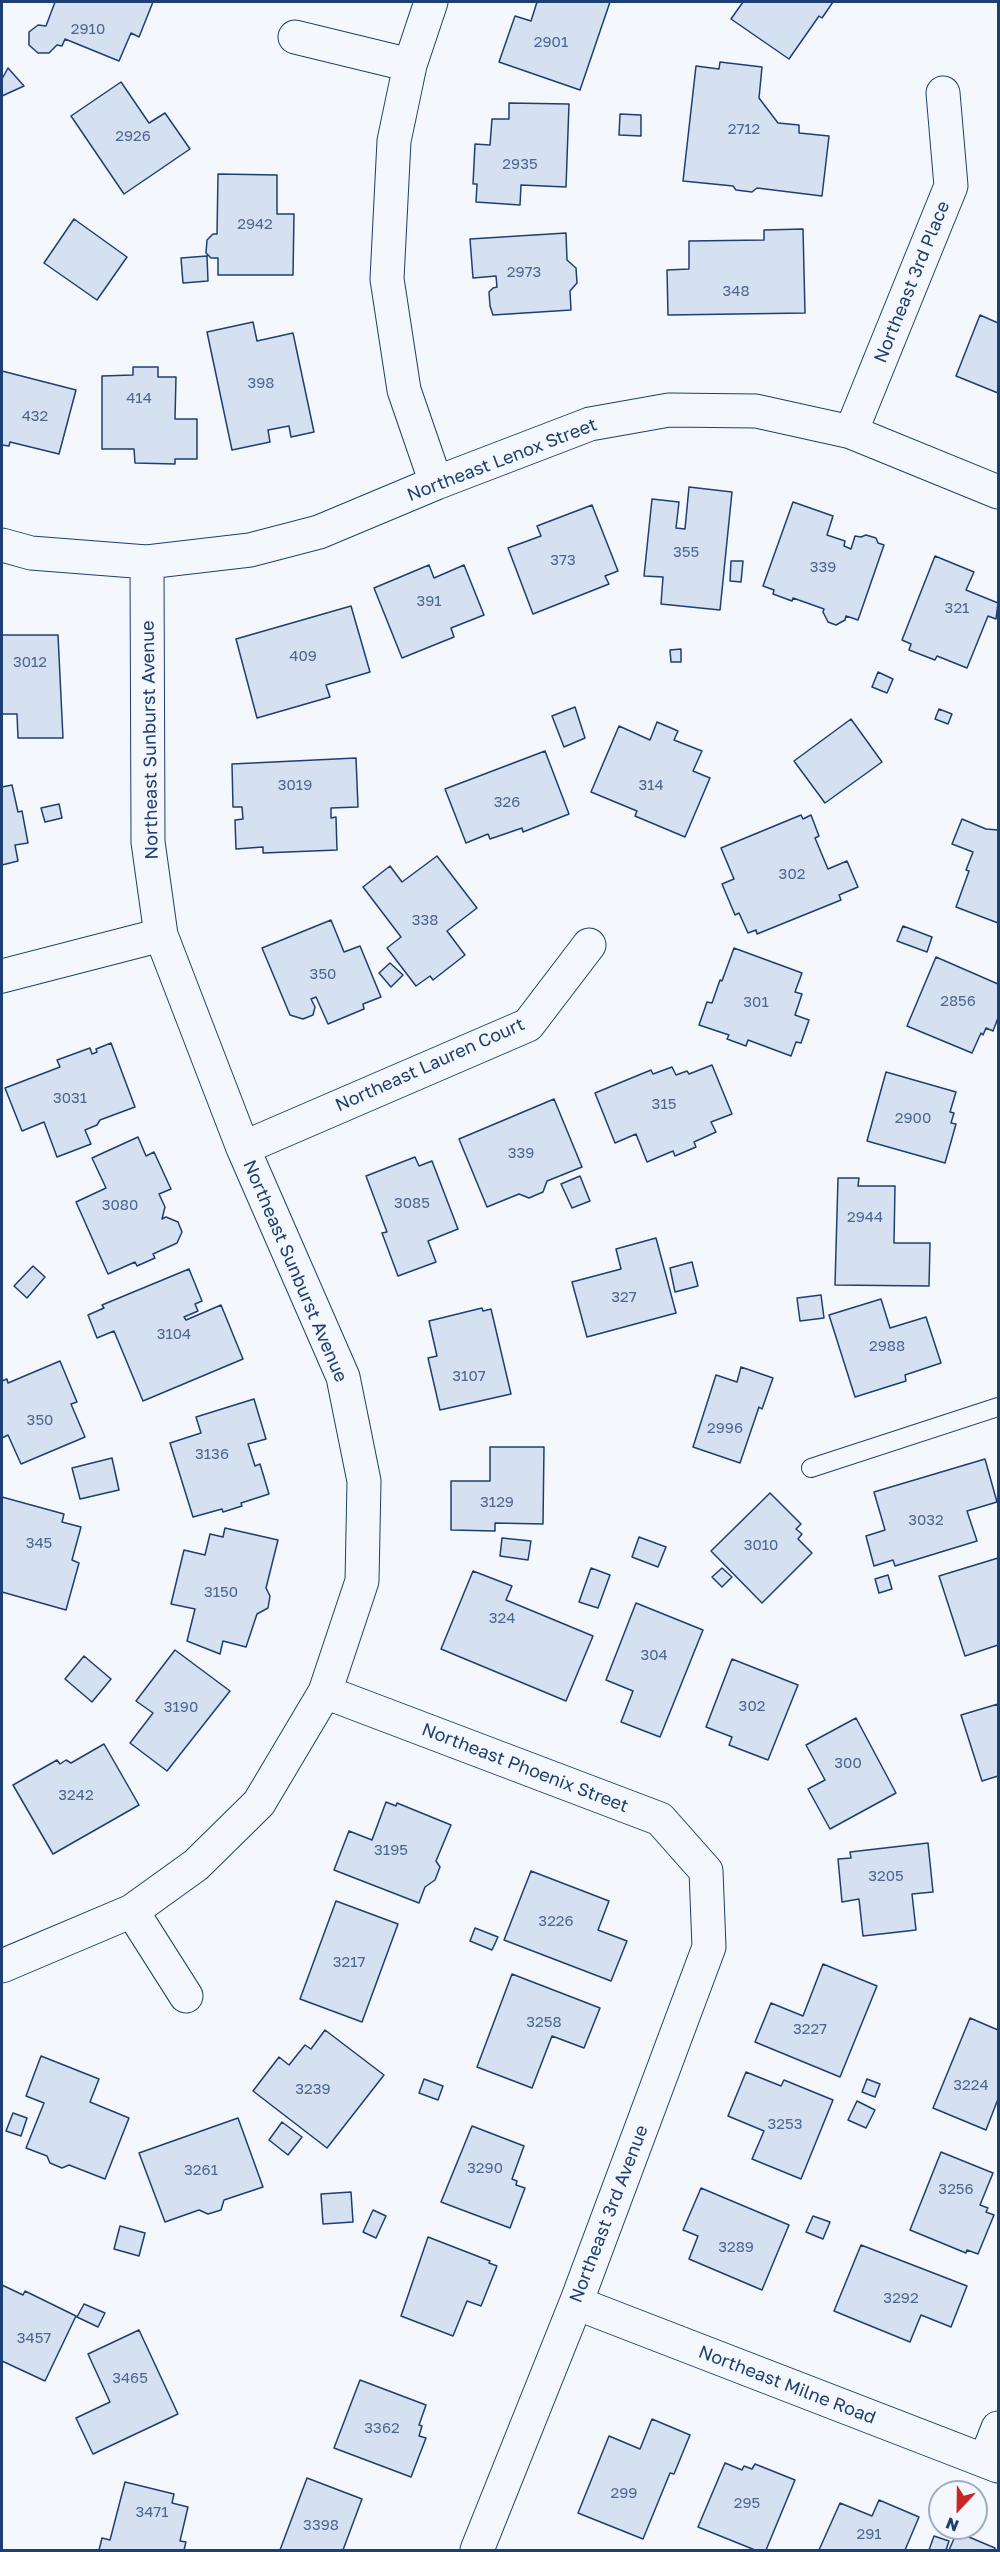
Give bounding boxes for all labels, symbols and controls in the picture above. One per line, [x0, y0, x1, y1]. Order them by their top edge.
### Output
house number: 2910 [71, 20, 105, 38]
house number: 2901 [534, 33, 568, 51]
house number: 2712 [728, 120, 760, 138]
house number: 2926 [115, 127, 151, 145]
house number: 2935 [502, 155, 538, 173]
street label: Northeast 3rd Place [870, 198, 954, 366]
house number: 2942 [237, 215, 273, 233]
house number: 2973 [507, 263, 541, 281]
house number: 348 [722, 282, 750, 300]
house number: 398 [248, 374, 274, 392]
house number: 414 [126, 389, 152, 407]
house number: 432 [22, 407, 48, 425]
street label: Northeast Lenox Street [404, 414, 600, 506]
house number: 355 [673, 543, 699, 561]
house number: 373 [550, 551, 576, 569]
house number: 339 [810, 558, 836, 576]
house number: 391 [416, 592, 442, 610]
house number: 321 [945, 599, 969, 617]
street label: Northeast Sunburst Avenue [137, 620, 163, 860]
house number: 409 [289, 647, 317, 665]
house number: 3012 [13, 653, 47, 671]
house number: 3019 [278, 776, 312, 794]
house number: 314 [638, 776, 664, 794]
house number: 326 [494, 793, 520, 811]
house number: 302 [779, 865, 805, 883]
house number: 338 [412, 911, 438, 929]
house number: 350 [310, 965, 336, 983]
house number: 2856 [940, 992, 976, 1010]
house number: 301 [743, 993, 769, 1011]
street label: Northeast Lauren Court [332, 1013, 528, 1117]
house number: 3031 [53, 1089, 87, 1107]
house number: 315 [652, 1095, 676, 1113]
house number: 2900 [895, 1109, 931, 1127]
house number: 339 [508, 1144, 534, 1162]
street label: Northeast Sunburst Avenue [238, 1157, 352, 1385]
house number: 3085 [394, 1194, 430, 1212]
house number: 3080 [102, 1196, 138, 1214]
house number: 2944 [847, 1208, 883, 1226]
house number: 327 [611, 1288, 637, 1306]
house number: 3104 [157, 1325, 191, 1343]
house number: 2988 [869, 1337, 905, 1355]
house number: 3107 [452, 1367, 486, 1385]
house number: 350 [27, 1411, 53, 1429]
house number: 2996 [707, 1419, 743, 1437]
house number: 3136 [195, 1445, 229, 1463]
house number: 3129 [480, 1493, 514, 1511]
house number: 3032 [908, 1511, 944, 1529]
house number: 345 [26, 1534, 52, 1552]
house number: 3010 [744, 1536, 778, 1554]
house number: 3150 [204, 1583, 238, 1601]
house number: 324 [489, 1609, 515, 1627]
house number: 304 [640, 1646, 668, 1664]
house number: 302 [739, 1697, 765, 1715]
house number: 3190 [164, 1698, 198, 1716]
street label: Northeast Phoenix Street [419, 1719, 631, 1817]
house number: 300 [834, 1754, 862, 1772]
house number: 3242 [58, 1786, 94, 1804]
house number: 3195 [374, 1841, 408, 1859]
house number: 3205 [868, 1867, 904, 1885]
house number: 3226 [538, 1912, 574, 1930]
house number: 3217 [333, 1953, 365, 1971]
house number: 3258 [526, 2013, 562, 2031]
house number: 3227 [793, 2020, 827, 2038]
house number: 3224 [953, 2076, 989, 2094]
house number: 3239 [295, 2080, 331, 2098]
house number: 3253 [768, 2115, 802, 2133]
street label: Northeast 3rd Avenue [565, 2122, 653, 2306]
house number: 3290 [467, 2159, 503, 2177]
house number: 3261 [184, 2161, 218, 2179]
house number: 3256 [938, 2180, 974, 2198]
house number: 3289 [718, 2238, 754, 2256]
house number: 3292 [883, 2289, 919, 2307]
house number: 3457 [17, 2329, 51, 2347]
street label: Northeast Milne Road [695, 2341, 879, 2429]
house number: 3465 [112, 2369, 148, 2387]
house number: 3362 [364, 2419, 400, 2437]
north arrow [928, 2480, 988, 2540]
house number: 299 [611, 2484, 637, 2502]
house number: 295 [734, 2494, 760, 2512]
house number: 3471 [135, 2503, 169, 2521]
text: N [943, 2513, 961, 2536]
house number: 3398 [303, 2516, 339, 2534]
house number: 291 [856, 2525, 882, 2543]

